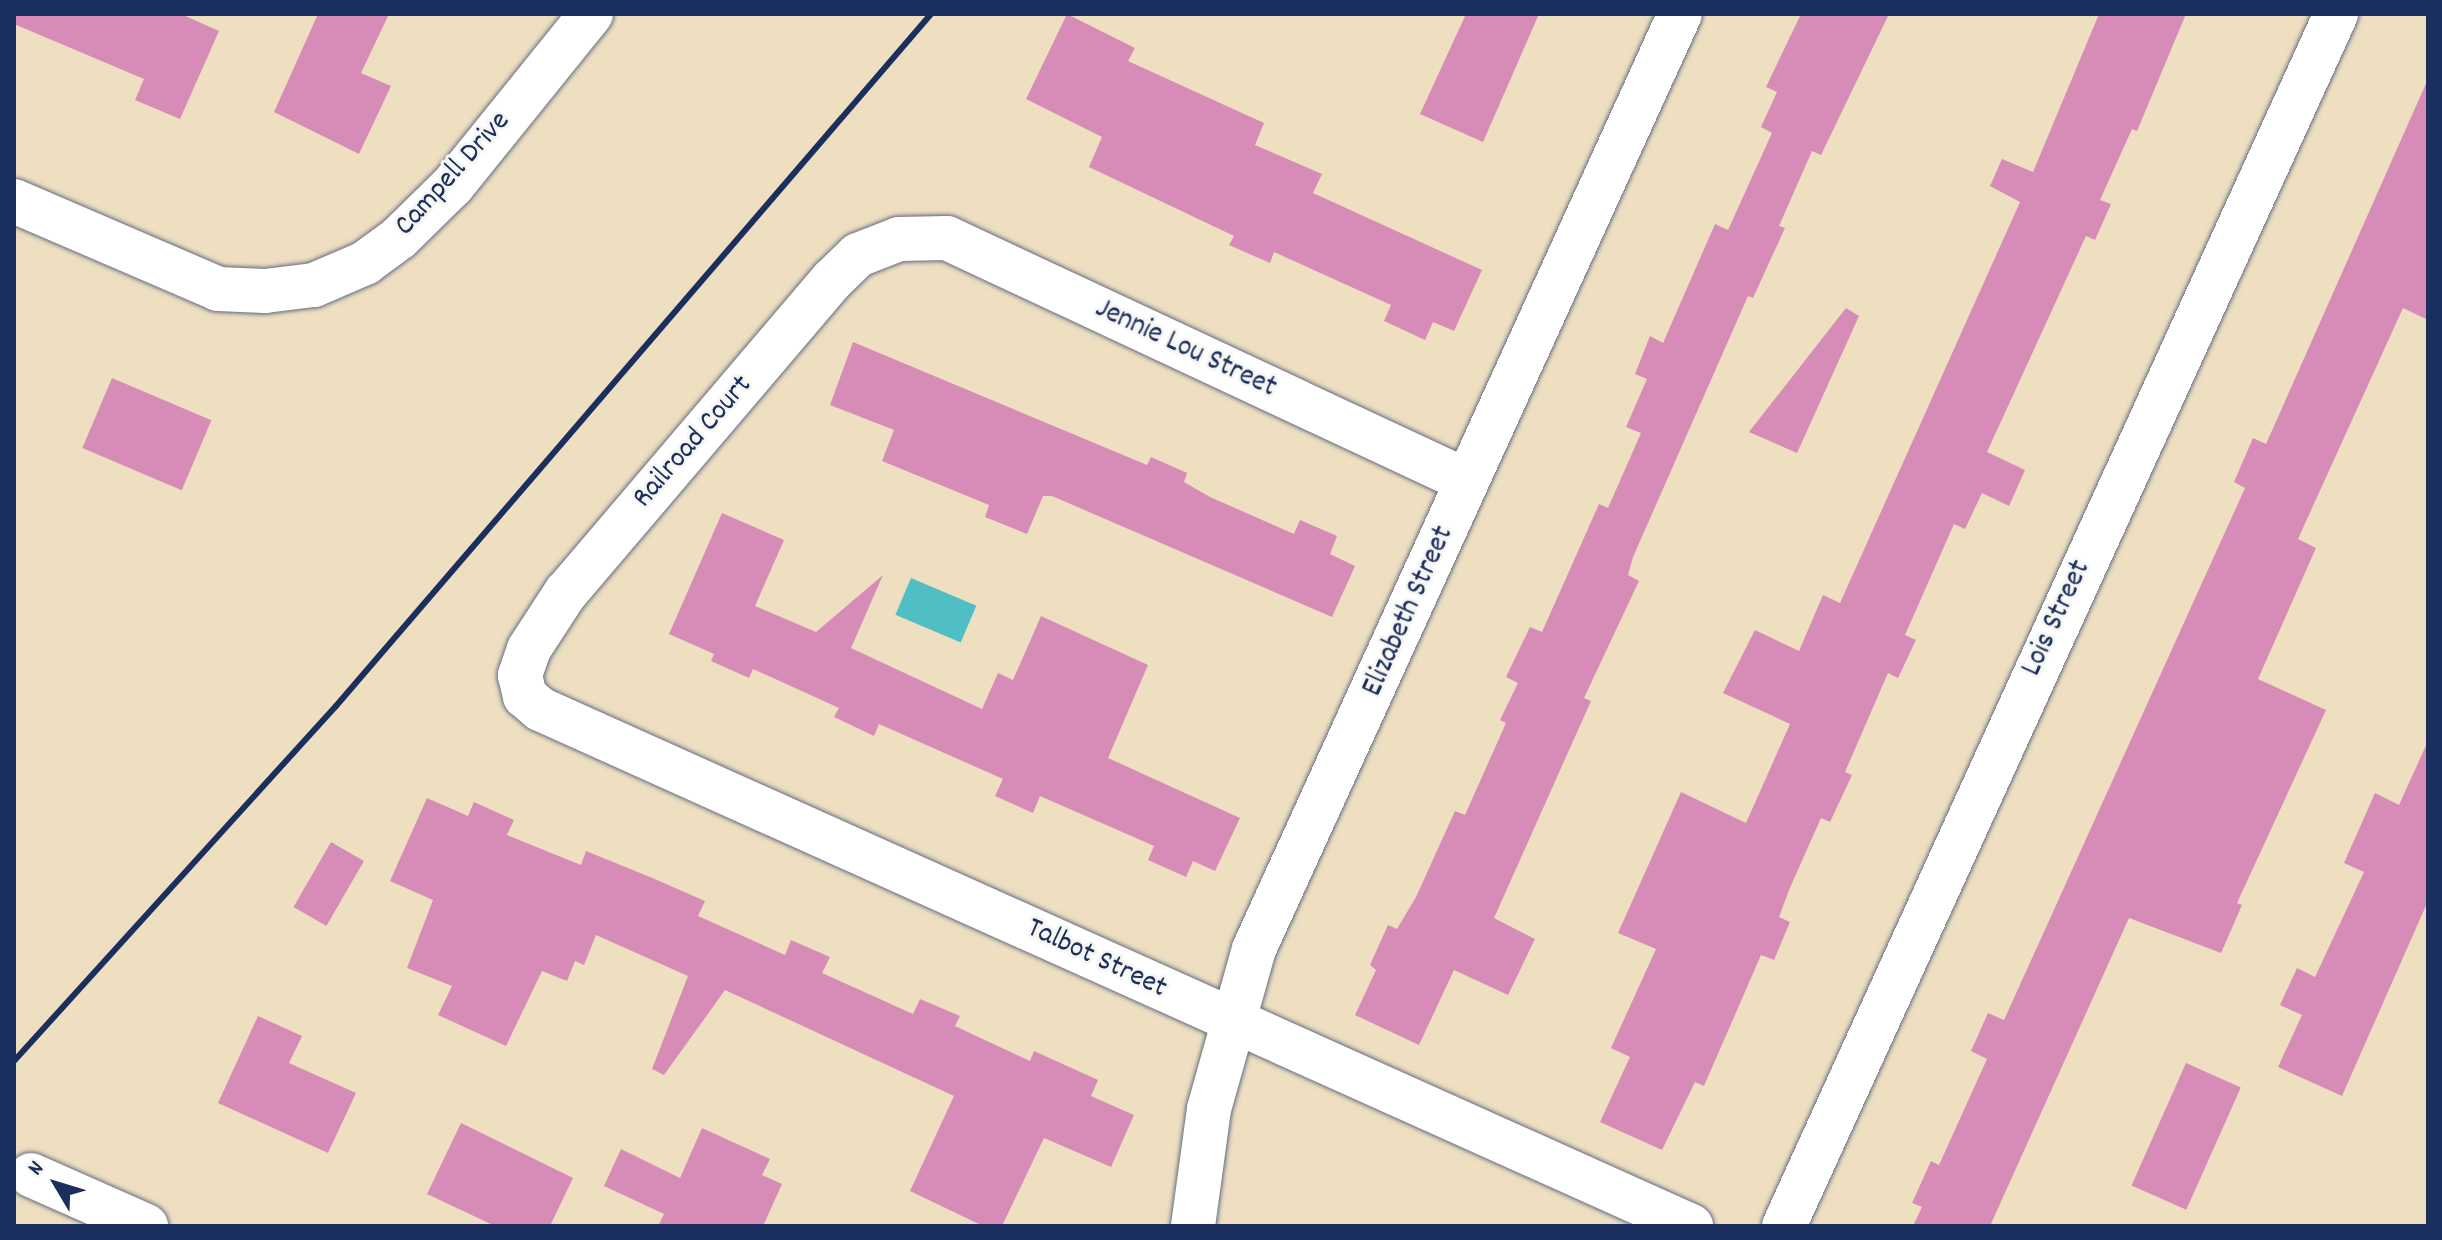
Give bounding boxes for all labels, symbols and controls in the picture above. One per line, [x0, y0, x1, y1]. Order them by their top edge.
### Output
street label: Campell Drive [389, 105, 519, 245]
street label: Jennie Lou Street [1089, 292, 1281, 408]
street label: Railroad Court [627, 369, 761, 517]
street label: Elizabeth Street [1356, 521, 1464, 703]
street label: Lois Street [2016, 555, 2100, 683]
street label: Talbot Street [1020, 912, 1172, 1008]
north arrow [16, 1144, 96, 1224]
text: N [21, 1155, 52, 1183]

